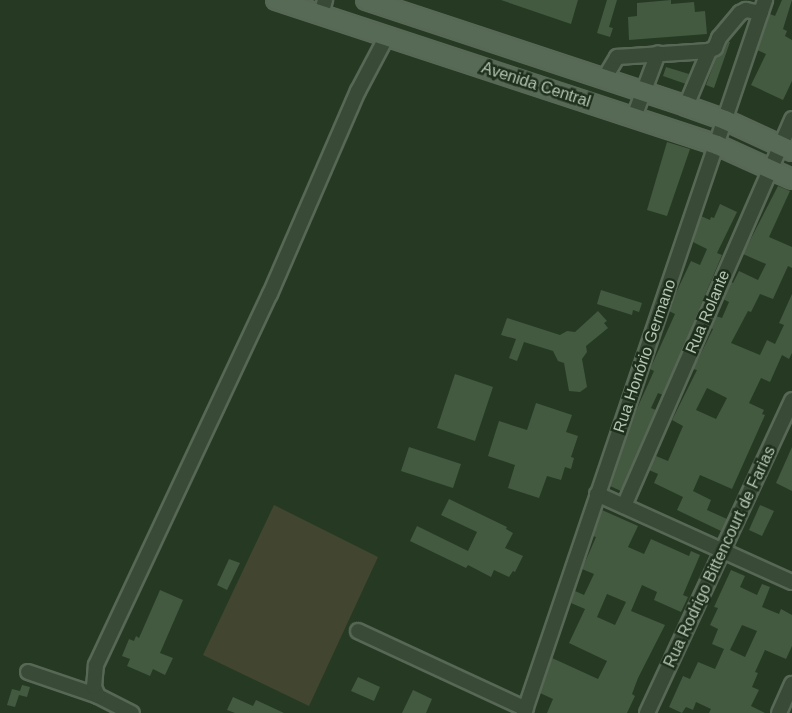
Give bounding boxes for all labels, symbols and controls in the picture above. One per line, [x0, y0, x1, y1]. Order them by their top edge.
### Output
street label: Avenida Central [479, 58, 593, 112]
street label: Rua Rolante [682, 267, 734, 357]
street label: Rua Honório Germano [610, 277, 680, 435]
street label: Rua Rodrigo Bittencourt de Farias [660, 443, 780, 671]

